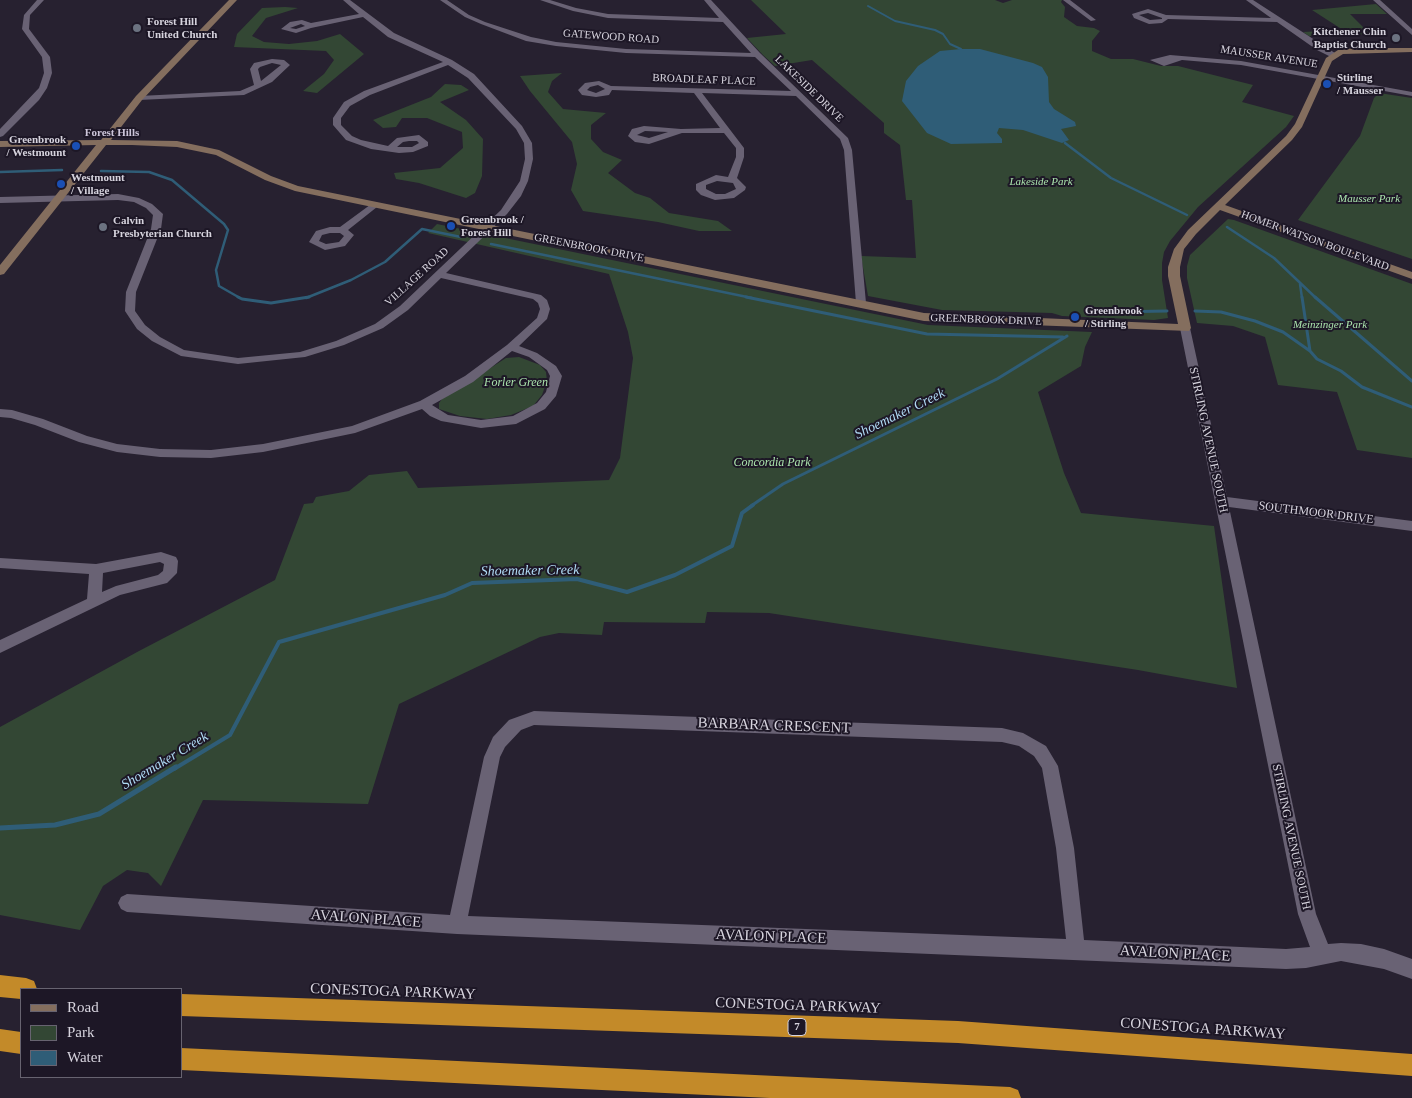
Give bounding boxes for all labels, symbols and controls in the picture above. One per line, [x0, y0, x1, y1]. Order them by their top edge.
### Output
place label: Forest Hill United Church [147, 15, 217, 41]
marker: Forest Hill United Church [131, 22, 143, 34]
place label: Kitchener Chin Baptist Church [1313, 25, 1386, 51]
street label: GATEWOOD ROAD [563, 27, 659, 47]
marker: Kitchener Chin Baptist Church [1390, 32, 1402, 44]
street label: MAUSSER AVENUE [1219, 43, 1319, 71]
street label: LAKESIDE DRIVE [772, 53, 846, 125]
place label: Stirling / Mausser [1337, 71, 1383, 97]
street label: BROADLEAF PLACE [652, 72, 756, 88]
marker: Stirling / Mausser [1321, 78, 1333, 90]
district label: Forest Hills [85, 126, 139, 140]
place label: Greenbrook / Westmount [6, 133, 66, 159]
marker: Greenbrook / Westmount [70, 140, 82, 152]
place label: Westmount / Village [71, 171, 125, 197]
park label: Lakeside Park [1009, 175, 1073, 189]
marker: Westmount / Village [55, 178, 67, 190]
park label: Mausser Park [1338, 192, 1400, 206]
street label: HOMER WATSON BOULEVARD [1239, 208, 1391, 274]
place label: Greenbrook / Forest Hill [461, 213, 524, 239]
place label: Calvin Presbyterian Church [113, 214, 212, 240]
marker: Greenbrook / Forest Hill [445, 220, 457, 232]
marker: Calvin Presbyterian Church [97, 221, 109, 233]
street label: GREENBROOK DRIVE [533, 231, 645, 265]
street label: VILLAGE ROAD [382, 245, 452, 309]
place label: Greenbrook / Stirling [1085, 304, 1142, 330]
street label: GREENBROOK DRIVE [930, 311, 1042, 329]
marker: Greenbrook / Stirling [1069, 311, 1081, 323]
park label: Meinzinger Park [1293, 318, 1367, 332]
street label: STIRLING AVENUE SOUTH [1186, 366, 1230, 514]
park label: Forler Green [484, 376, 548, 390]
water label: Shoemaker Creek [852, 385, 948, 443]
park label: Concordia Park [733, 456, 811, 470]
street label: SOUTHMOOR DRIVE [1258, 499, 1374, 527]
water label: Shoemaker Creek [481, 562, 579, 580]
street label: BARBARA CRESCENT [697, 714, 851, 738]
water label: Shoemaker Creek [118, 728, 212, 794]
street label: STIRLING AVENUE SOUTH [1269, 763, 1313, 911]
street label: AVALON PLACE [310, 906, 422, 932]
street label: AVALON PLACE [715, 926, 827, 948]
street label: AVALON PLACE [1119, 942, 1231, 966]
street label: CONESTOGA PARKWAY [310, 980, 476, 1004]
legend [20, 988, 182, 1078]
street label: CONESTOGA PARKWAY [715, 994, 881, 1018]
text: Road [67, 999, 99, 1015]
street label: CONESTOGA PARKWAY [1120, 1014, 1286, 1044]
road number: 7 [788, 1019, 806, 1036]
text: Park [67, 1024, 95, 1040]
text: Water [67, 1049, 102, 1065]

